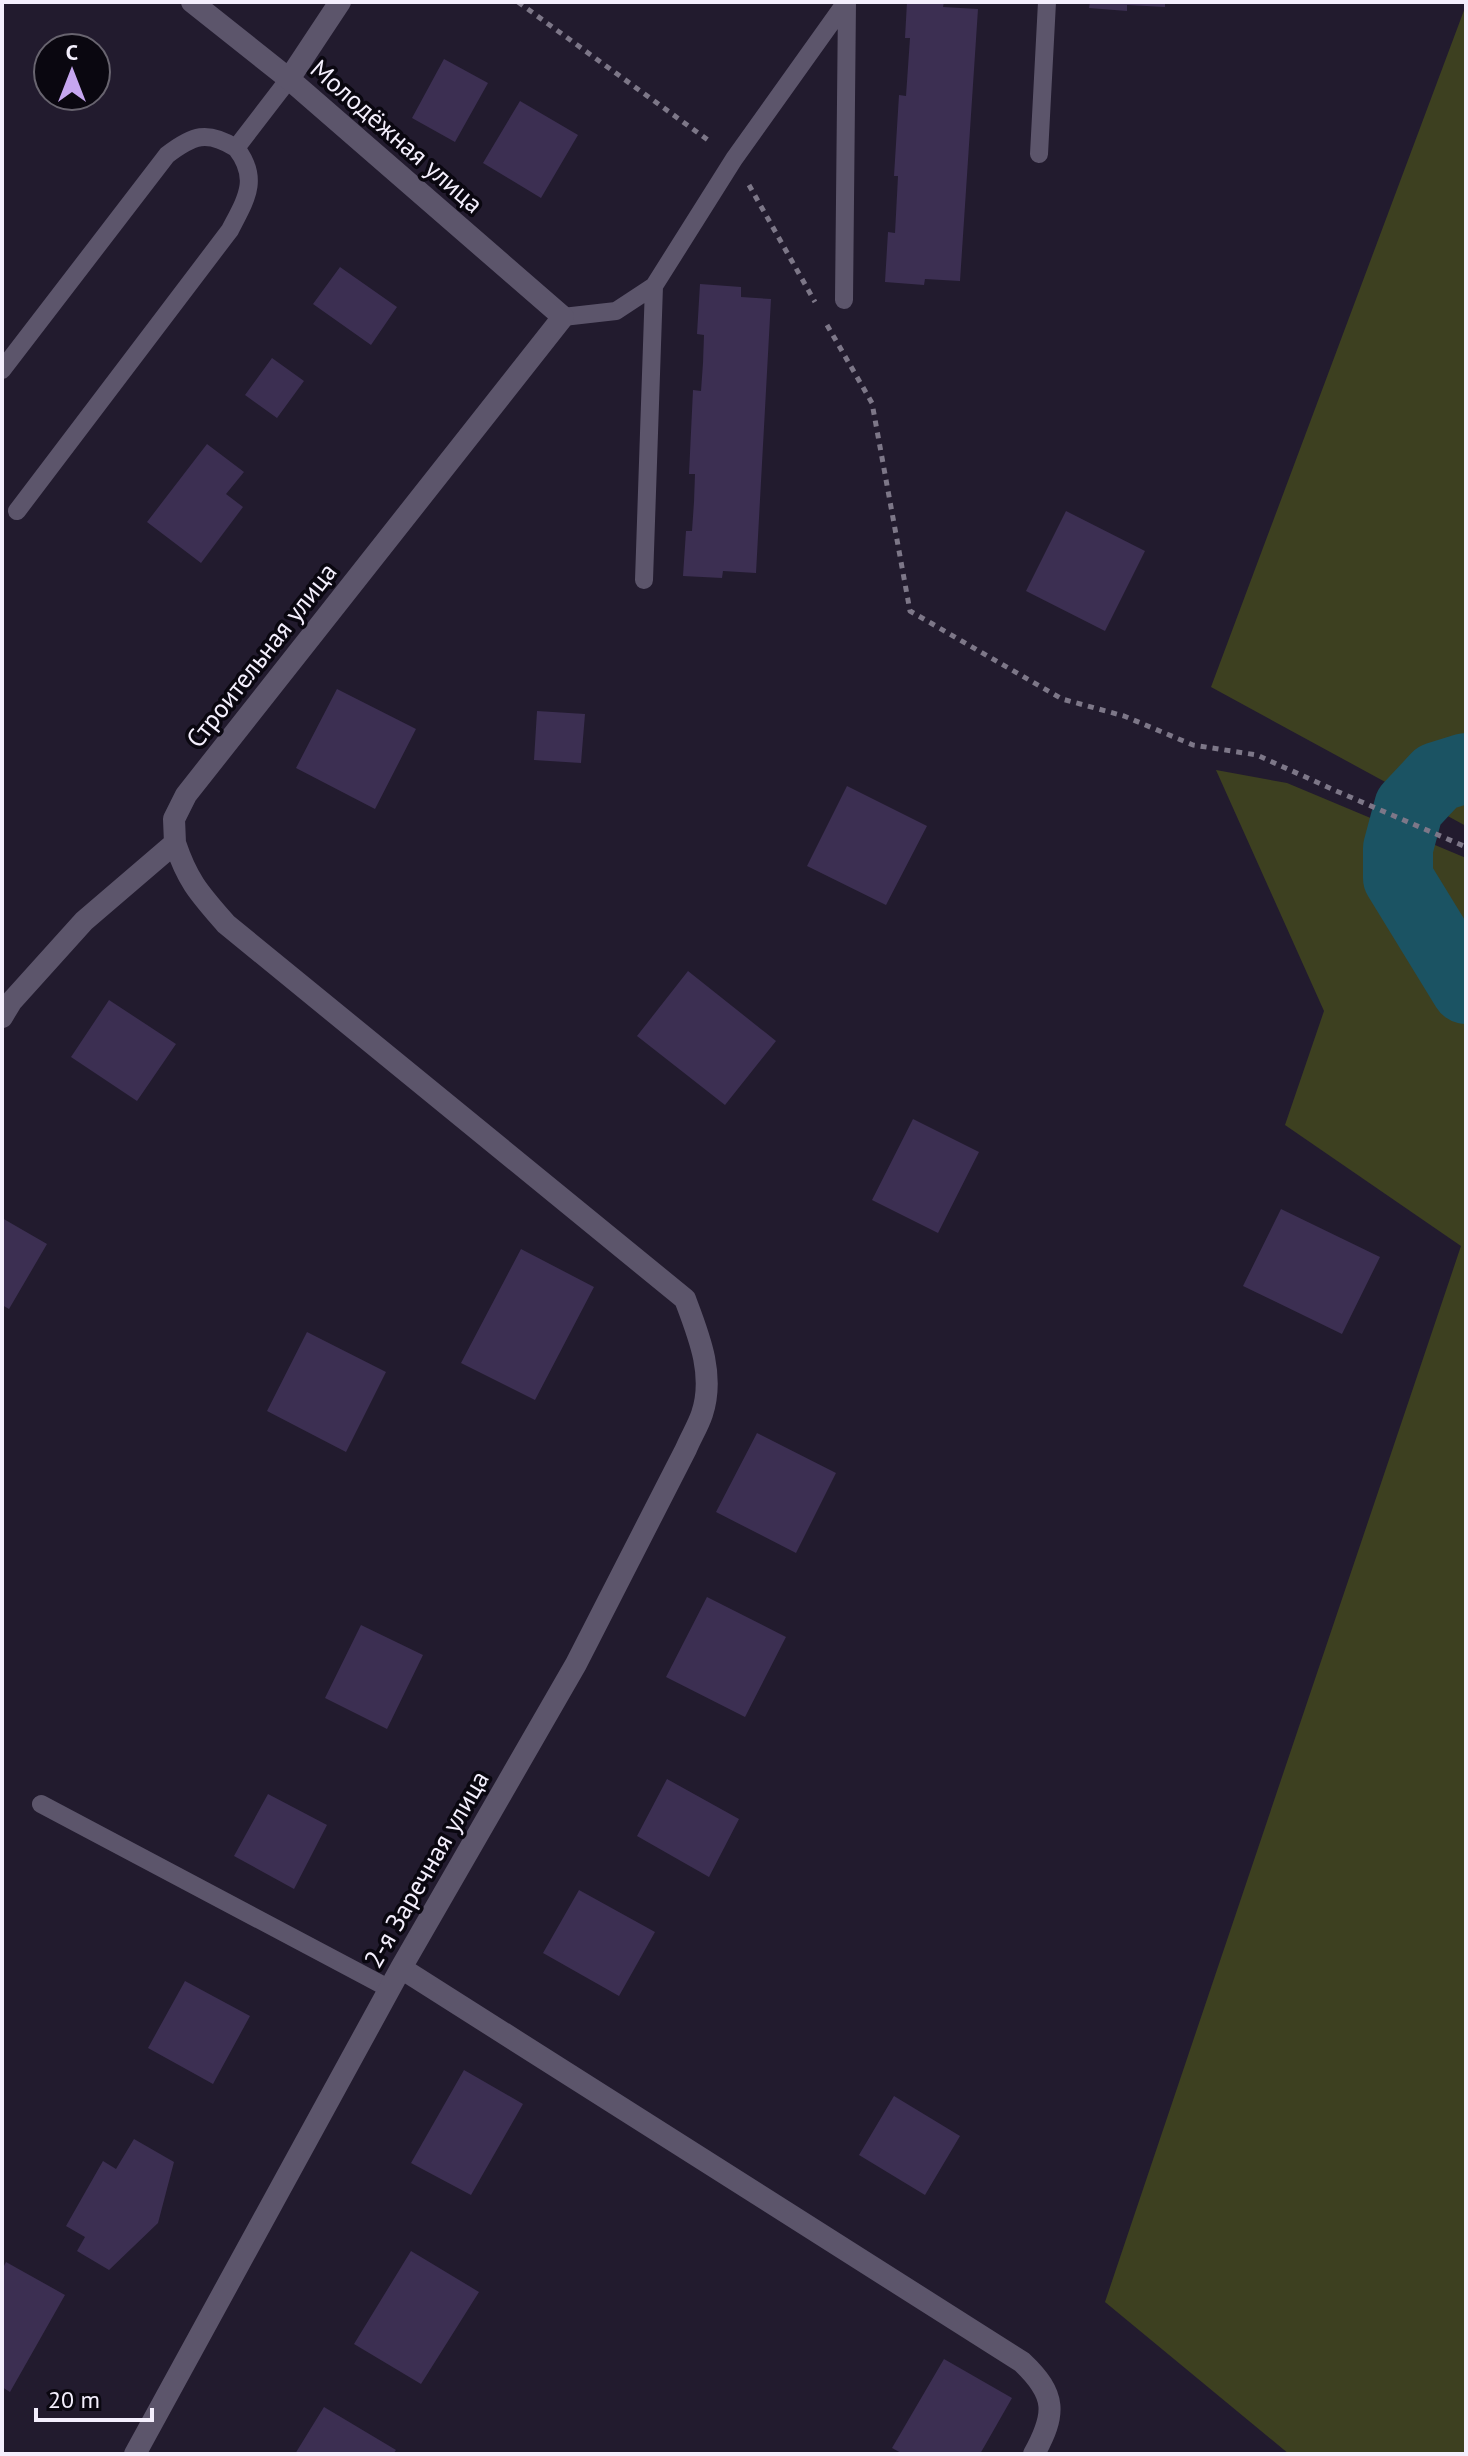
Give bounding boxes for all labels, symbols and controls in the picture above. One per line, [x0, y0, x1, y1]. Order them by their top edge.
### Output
north arrow [32, 32, 112, 112]
text: С [66, 38, 78, 66]
street label: Молодёжная улица [304, 52, 490, 220]
street label: Строительная улица [178, 556, 344, 754]
street label: 2-я Заречная улица [356, 1765, 496, 1973]
scale bar [36, 2372, 152, 2422]
text: 20 m [48, 2384, 100, 2415]

